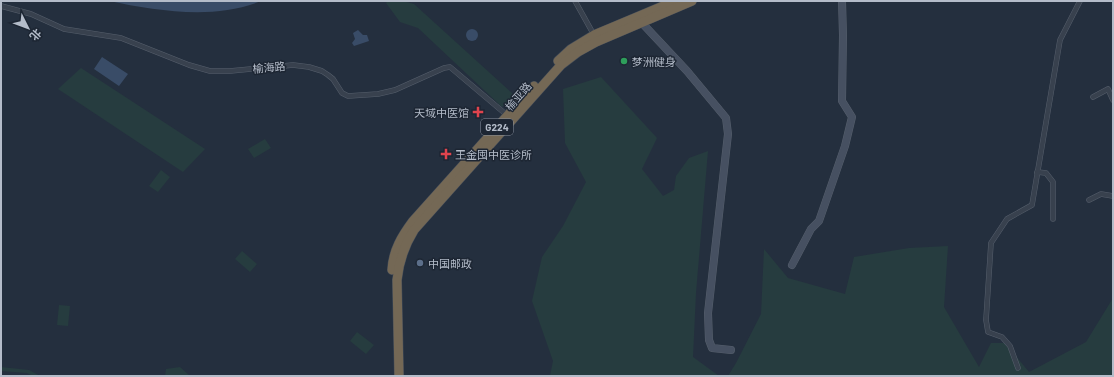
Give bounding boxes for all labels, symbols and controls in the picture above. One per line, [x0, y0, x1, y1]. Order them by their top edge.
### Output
north arrow [8, 8, 48, 48]
text: 北 [27, 27, 44, 43]
place label: 梦洲健身 [632, 55, 676, 68]
marker: 梦洲健身 [619, 56, 629, 66]
street label: 榆海路 [252, 59, 286, 75]
street label: 榆亚路 [502, 79, 534, 113]
place label: 天域中医馆 [414, 106, 469, 119]
marker: 天域中医馆 [472, 106, 484, 118]
road number: G224 [481, 119, 513, 135]
marker: 王金囤中医诊所 [440, 148, 452, 160]
place label: 王金囤中医诊所 [455, 148, 532, 161]
place label: 中国邮政 [428, 257, 472, 270]
marker: 中国邮政 [415, 258, 425, 268]

